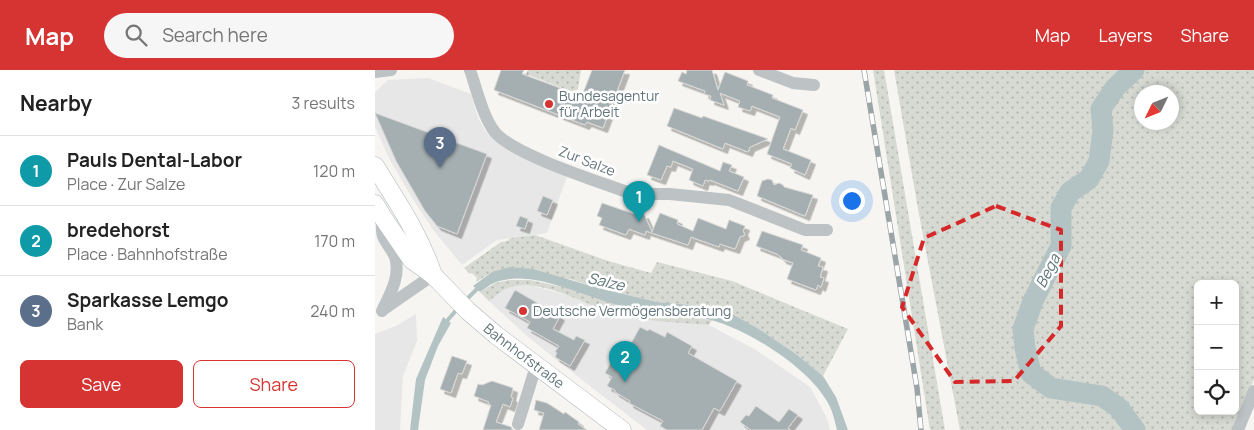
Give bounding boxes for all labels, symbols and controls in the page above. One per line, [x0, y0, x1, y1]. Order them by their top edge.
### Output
search box [104, 13, 454, 58]
text: Map [25, 19, 74, 52]
icon: search [122, 21, 150, 49]
text: Search here [162, 22, 268, 48]
text: Map [1035, 23, 1070, 47]
text: Layers [1098, 23, 1152, 47]
text: Share [1180, 23, 1229, 47]
north arrow [1134, 85, 1179, 130]
place label: Bundesagentur für Arbeit [559, 86, 659, 121]
text: Nearby [20, 89, 92, 117]
text: 3 results [292, 92, 355, 114]
marker: Bundesagentur für Arbeit [543, 98, 555, 110]
pin: 3 [424, 127, 456, 168]
street label: Zur Salze [556, 141, 618, 180]
text: Pauls Dental-Labor [67, 147, 242, 173]
text: 1 [32, 160, 40, 182]
text: 120 m [313, 160, 355, 182]
text: Place · Zur Salze [67, 173, 185, 195]
pin: 1 [623, 181, 655, 222]
your location [839, 188, 865, 214]
text: bredehorst [67, 217, 170, 243]
text: 2 [31, 230, 41, 252]
text: 170 m [314, 230, 355, 252]
text: Place · Bahnhofstraße [67, 243, 228, 265]
water label: Bega [1030, 250, 1065, 291]
water label: Salze [586, 267, 628, 296]
map controls [1194, 280, 1239, 415]
button: + [1194, 280, 1239, 325]
text: Sparkasse Lemgo [67, 287, 229, 313]
text: 3 [31, 300, 41, 322]
text: 240 m [310, 300, 355, 322]
place label: Deutsche Vermögensberatung [533, 301, 731, 320]
marker: Deutsche Vermögensberatung [517, 305, 529, 317]
text: Bank [67, 313, 103, 335]
street label: Bahnhofstraße [480, 319, 569, 392]
button: − [1194, 325, 1239, 370]
pin: 2 [609, 341, 641, 382]
button: Save [20, 360, 183, 408]
button: Share [193, 360, 355, 408]
button: locate [1194, 370, 1239, 415]

